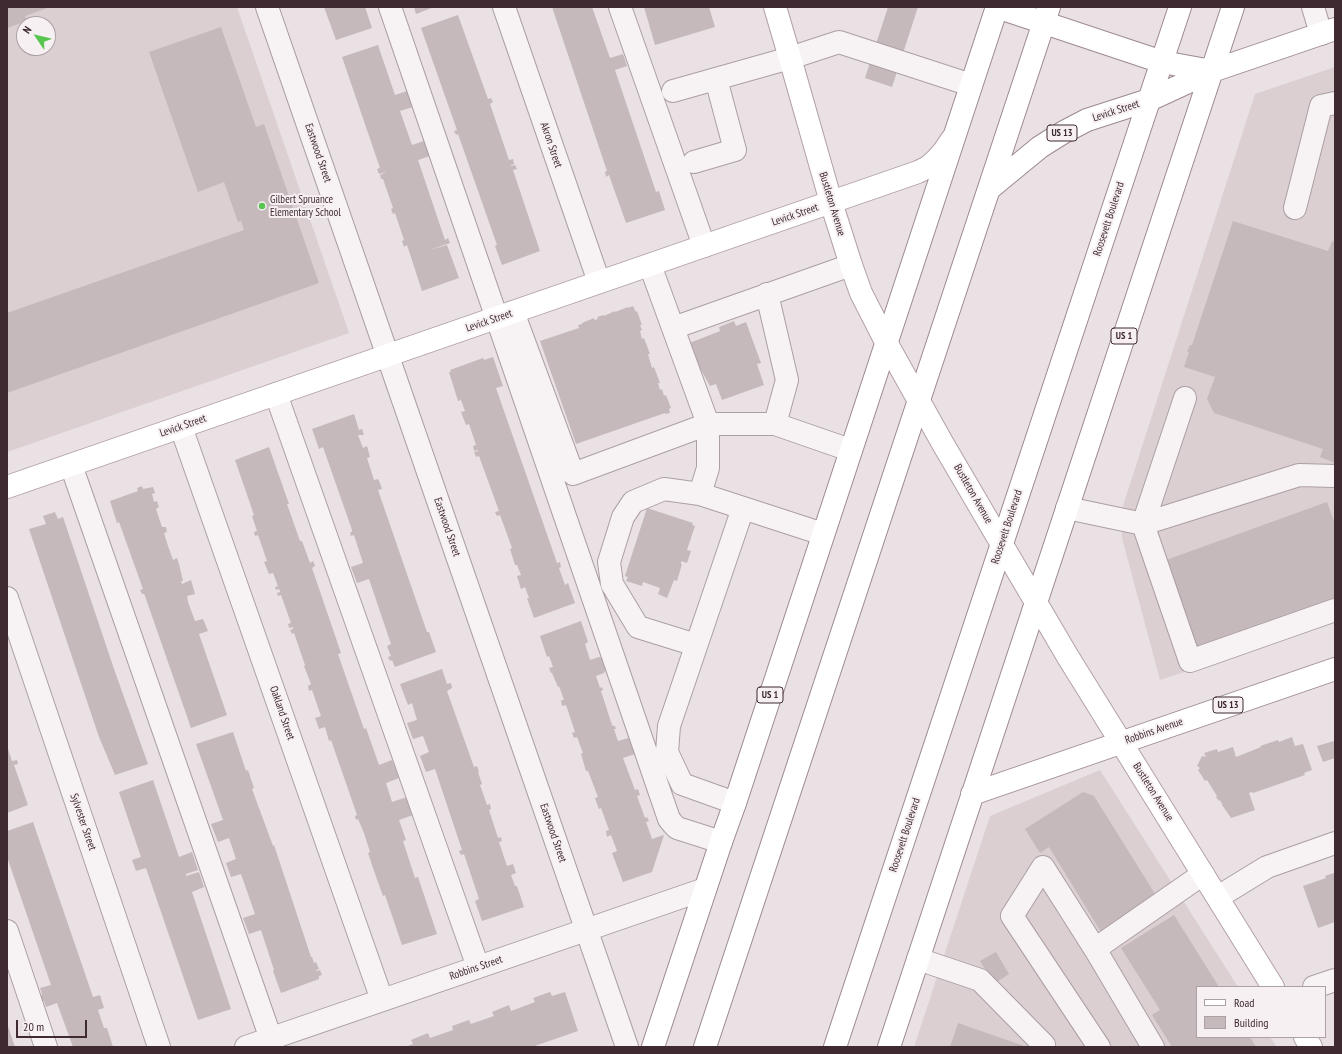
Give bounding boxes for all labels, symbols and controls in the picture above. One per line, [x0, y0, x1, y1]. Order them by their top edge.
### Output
north arrow [16, 16, 56, 56]
text: N [20, 23, 34, 36]
street label: Levick Street [1091, 97, 1141, 125]
street label: Akron Street [537, 121, 565, 169]
street label: Eastwood Street [302, 122, 334, 184]
road number: US 13 [1047, 125, 1077, 141]
street label: Bustleton Avenue [816, 170, 848, 238]
street label: Roosevelt Boulevard [1091, 180, 1127, 258]
place label: Gilbert Spruance Elementary School [270, 193, 341, 219]
marker: Gilbert Spruance Elementary School [257, 201, 267, 211]
street label: Levick Street [770, 201, 820, 229]
street label: Levick Street [464, 307, 514, 335]
road number: US 1 [1111, 328, 1137, 344]
street label: Levick Street [158, 412, 208, 440]
street label: Bustleton Avenue [951, 462, 995, 526]
street label: Roosevelt Boulevard [989, 488, 1025, 566]
street label: Eastwood Street [431, 496, 463, 558]
street label: Oakland Street [267, 684, 297, 742]
road number: US 1 [757, 687, 783, 703]
road number: US 13 [1213, 697, 1243, 713]
street label: Robbins Avenue [1123, 715, 1185, 747]
street label: Bustleton Avenue [1130, 760, 1176, 824]
street label: Sylvester Street [67, 792, 99, 852]
street label: Roosevelt Boulevard [887, 796, 923, 874]
street label: Eastwood Street [537, 802, 569, 864]
street label: Robbins Street [448, 953, 504, 983]
legend [1196, 986, 1326, 1038]
text: Road [1234, 995, 1254, 1010]
scale bar [18, 1012, 89, 1038]
text: Building [1234, 1015, 1269, 1030]
text: 20 m [23, 1019, 44, 1034]

